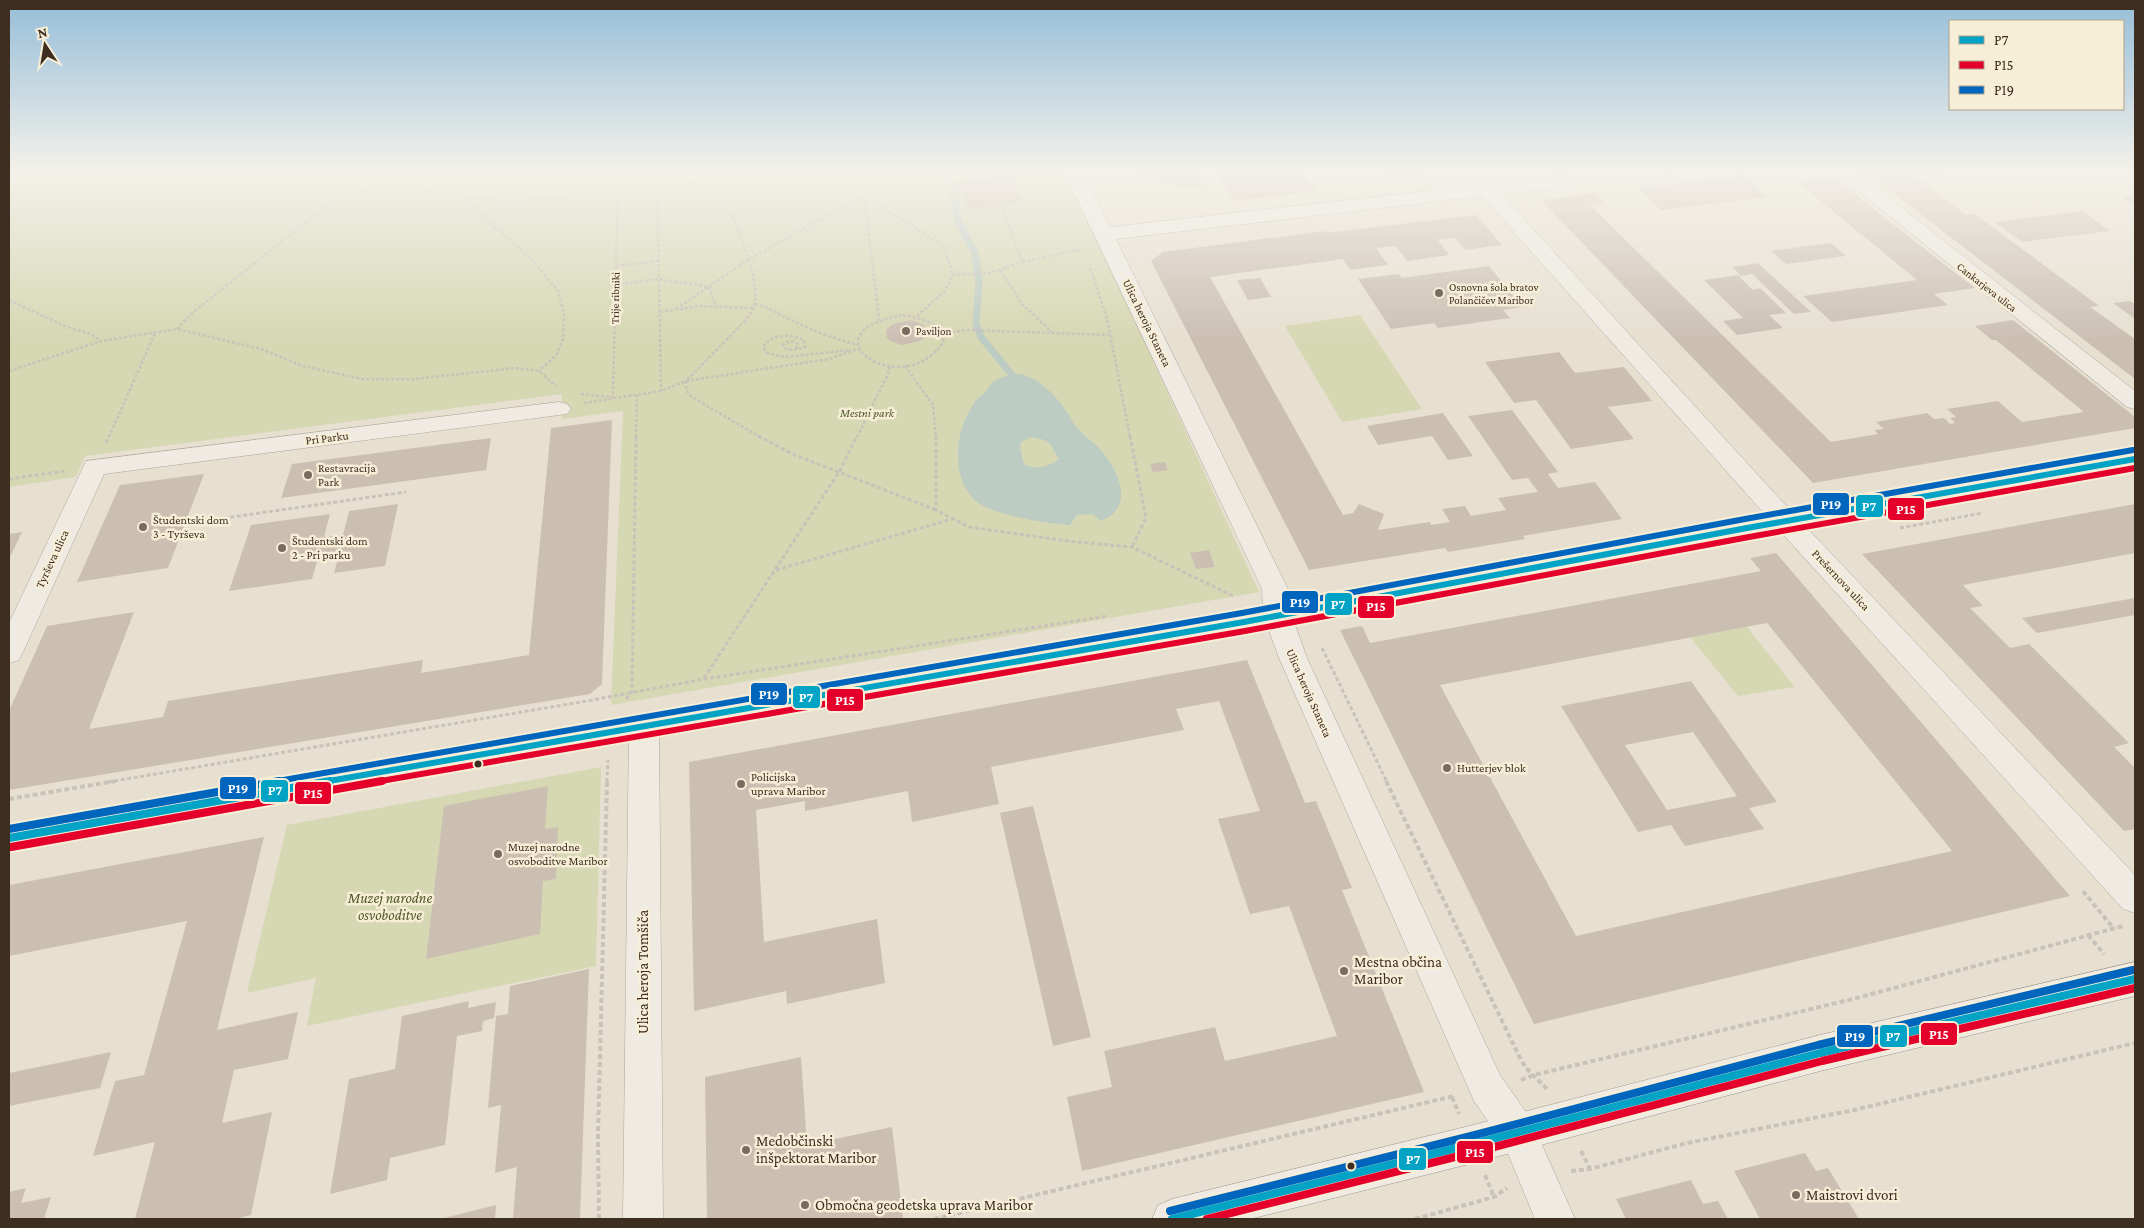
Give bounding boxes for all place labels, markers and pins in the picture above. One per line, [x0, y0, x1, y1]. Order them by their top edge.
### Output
place label: Osnovna šola bratov Polančičev Maribor [1449, 281, 1539, 306]
marker: Osnovna šola bratov Polančičev Maribor [1433, 287, 1445, 299]
marker: Paviljon [900, 325, 912, 337]
place label: Paviljon [916, 325, 951, 338]
place label: Restavracija Park [318, 461, 376, 489]
marker: Restavracija Park [302, 469, 314, 481]
place label: Študentski dom 3 - Tyrševa [153, 513, 229, 541]
marker: Študentski dom 3 - Tyrševa [137, 521, 149, 533]
place label: Študentski dom 2 - Pri parku [292, 534, 368, 562]
marker: Študentski dom 2 - Pri parku [276, 542, 288, 554]
unlabelled marker [473, 759, 483, 769]
place label: Hutterjev blok [1457, 761, 1526, 775]
marker: Hutterjev blok [1441, 762, 1453, 774]
place label: Policijska uprava Maribor [751, 770, 826, 798]
marker: Policijska uprava Maribor [735, 778, 747, 790]
place label: Muzej narodne osvoboditve Maribor [508, 840, 608, 868]
marker: Muzej narodne osvoboditve Maribor [492, 848, 504, 860]
place label: Mestna občina Maribor [1354, 954, 1442, 987]
marker: Mestna občina Maribor [1338, 965, 1350, 977]
place label: Medobčinski inšpektorat Maribor [756, 1133, 877, 1167]
marker: Medobčinski inšpektorat Maribor [740, 1144, 752, 1156]
unlabelled marker [1346, 1161, 1356, 1171]
place label: Maistrovi dvori [1806, 1187, 1898, 1203]
marker: Maistrovi dvori [1790, 1189, 1802, 1201]
place label: Območna geodetska uprava Maribor [815, 1197, 1034, 1214]
marker: Območna geodetska uprava Maribor [799, 1199, 811, 1211]

